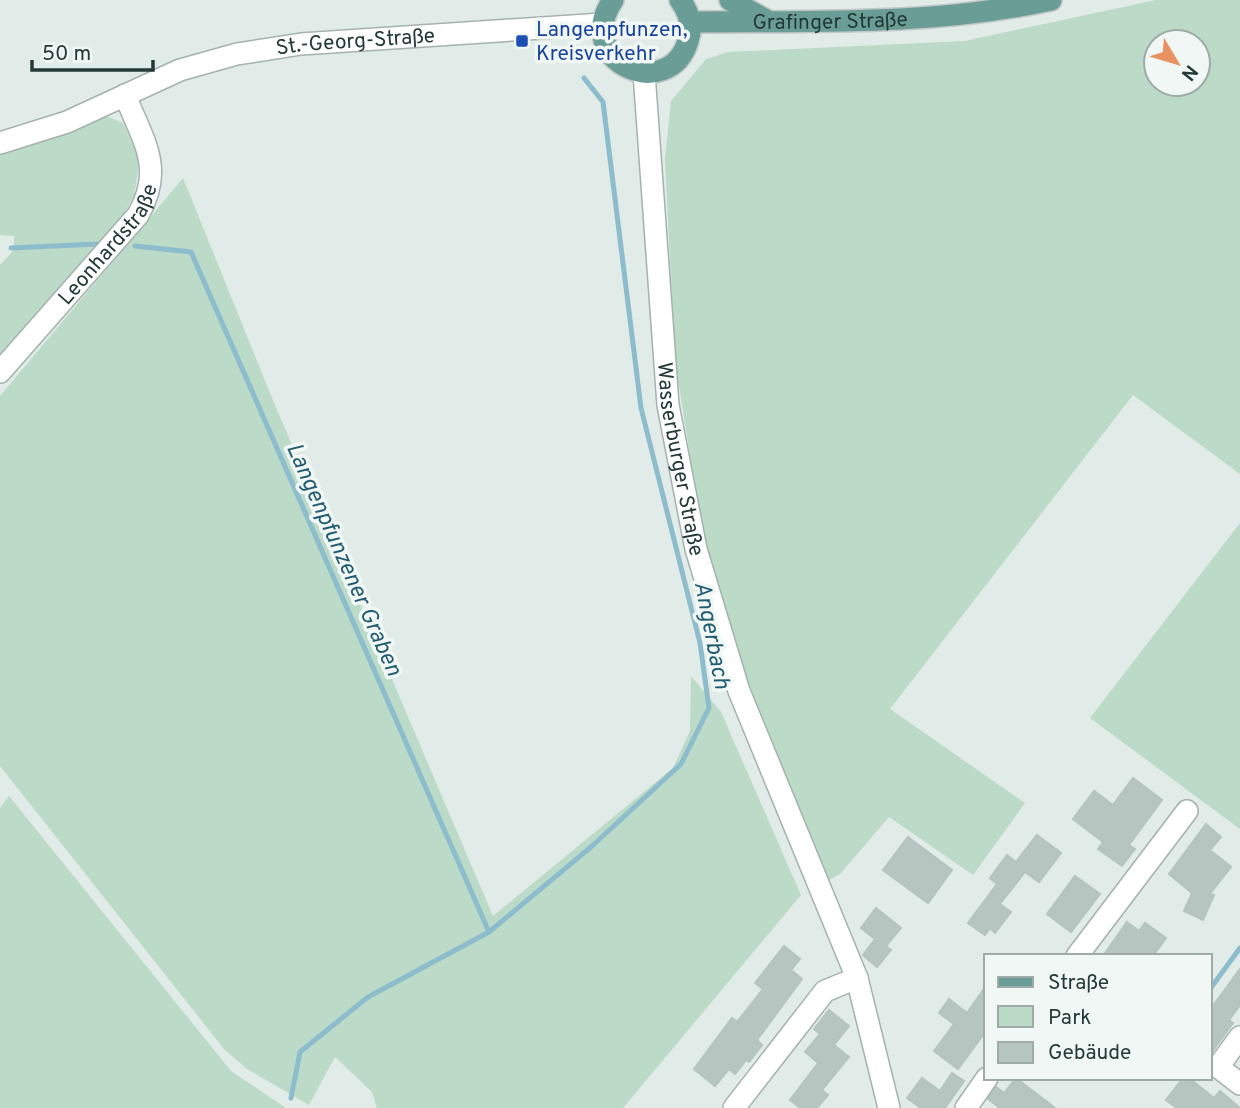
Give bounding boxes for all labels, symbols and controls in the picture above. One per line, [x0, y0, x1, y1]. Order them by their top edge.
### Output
street label: Grafinger Straße [752, 7, 908, 37]
place label: Langenpfunzen, Kreisverkehr [536, 17, 687, 68]
street label: St.-Georg-Straße [274, 23, 436, 63]
scale bar [32, 28, 152, 72]
north arrow [1142, 28, 1212, 98]
marker: Langenpfunzen, Kreisverkehr [514, 33, 530, 49]
text: 50 m [42, 41, 91, 68]
text: N [1175, 59, 1202, 85]
street label: Leonhardstraße [53, 181, 164, 311]
street label: Wasserburger Straße [650, 361, 709, 560]
water label: Langenpfunzener Graben [278, 439, 407, 682]
water label: Angerbach [686, 579, 735, 692]
legend [984, 954, 1212, 1080]
text: Straße [1048, 970, 1109, 997]
text: Park [1048, 1005, 1091, 1032]
text: Gebäude [1048, 1040, 1131, 1067]

